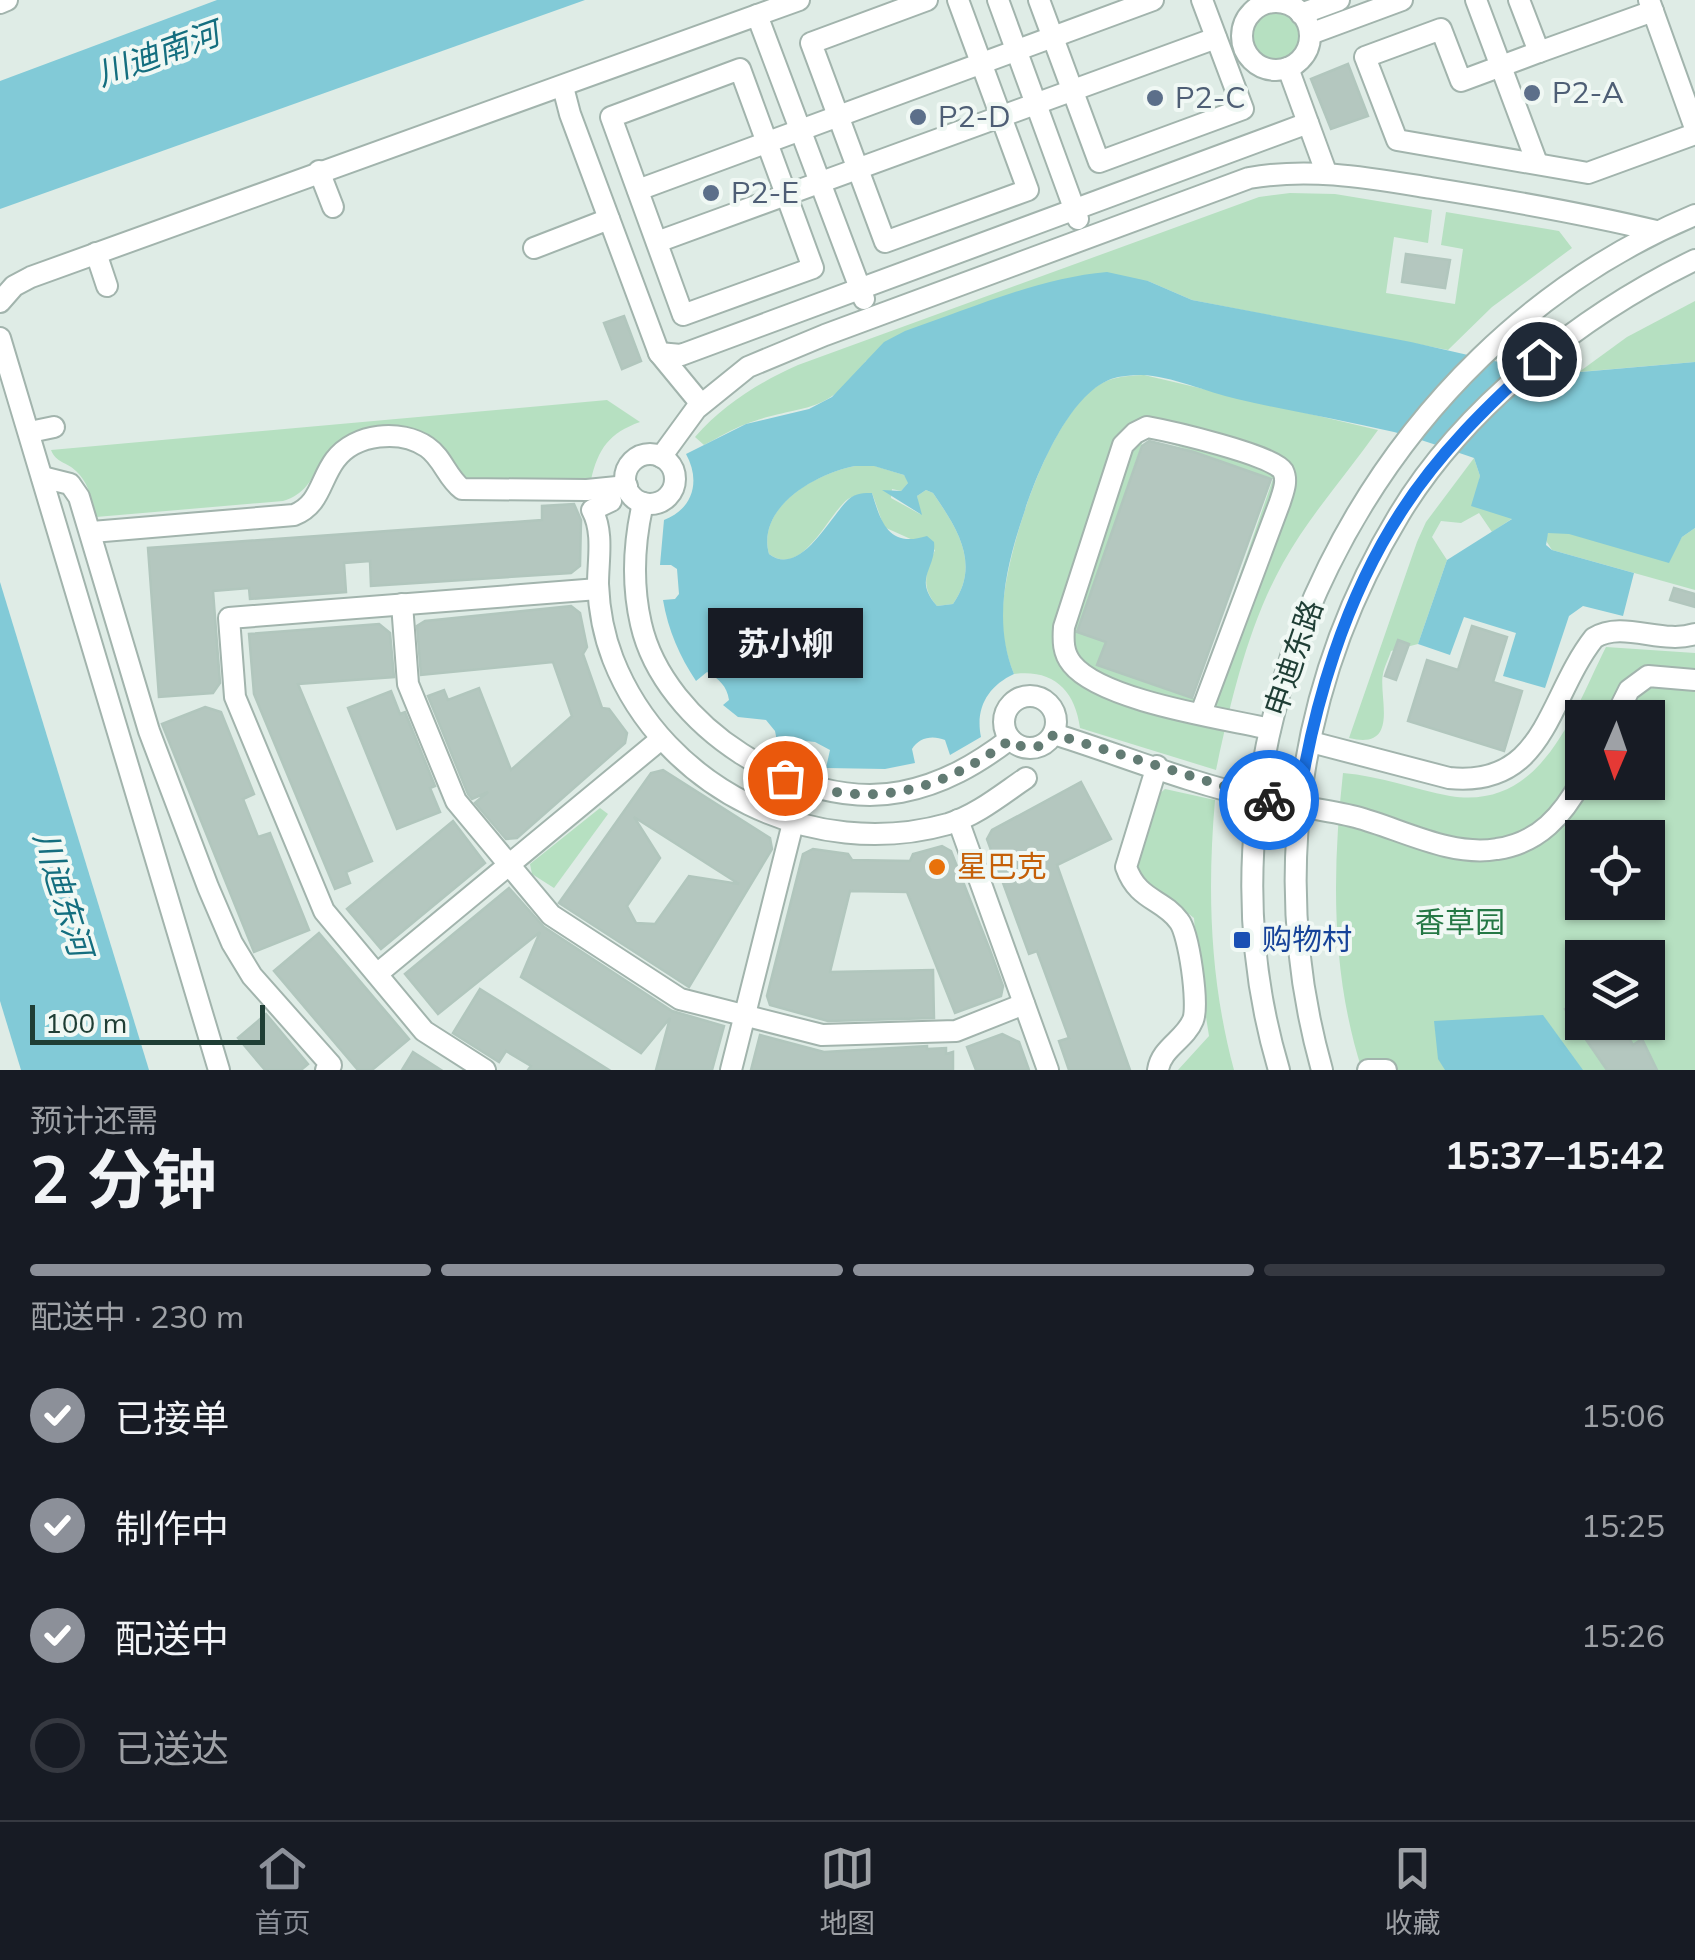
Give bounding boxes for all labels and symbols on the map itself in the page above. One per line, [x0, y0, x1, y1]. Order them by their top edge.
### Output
water label: 川迪南河 [91, 10, 230, 94]
place label: P2-A [1552, 73, 1624, 111]
place label: P2-C [1175, 78, 1246, 116]
marker: P2-A [1521, 82, 1543, 104]
marker: P2-C [1144, 87, 1166, 109]
place label: P2-D [938, 97, 1011, 135]
marker: P2-D [907, 106, 929, 128]
place label: P2-E [731, 173, 799, 211]
marker: P2-E [700, 182, 722, 204]
pin [1497, 317, 1582, 402]
street label: 申迪东路 [1256, 595, 1331, 721]
callout: 苏小柳 [708, 608, 862, 678]
north arrow [1565, 700, 1665, 800]
pin [743, 736, 828, 821]
courier [1219, 750, 1319, 850]
water label: 川迪东河 [26, 827, 104, 966]
place label: 星巴克 [957, 847, 1047, 885]
marker: 星巴克 [926, 856, 948, 878]
park label: 香草园 [1415, 903, 1505, 941]
place label: 购物村 [1262, 920, 1352, 958]
marker: 购物村 [1231, 929, 1253, 951]
scale bar [30, 1000, 265, 1044]

